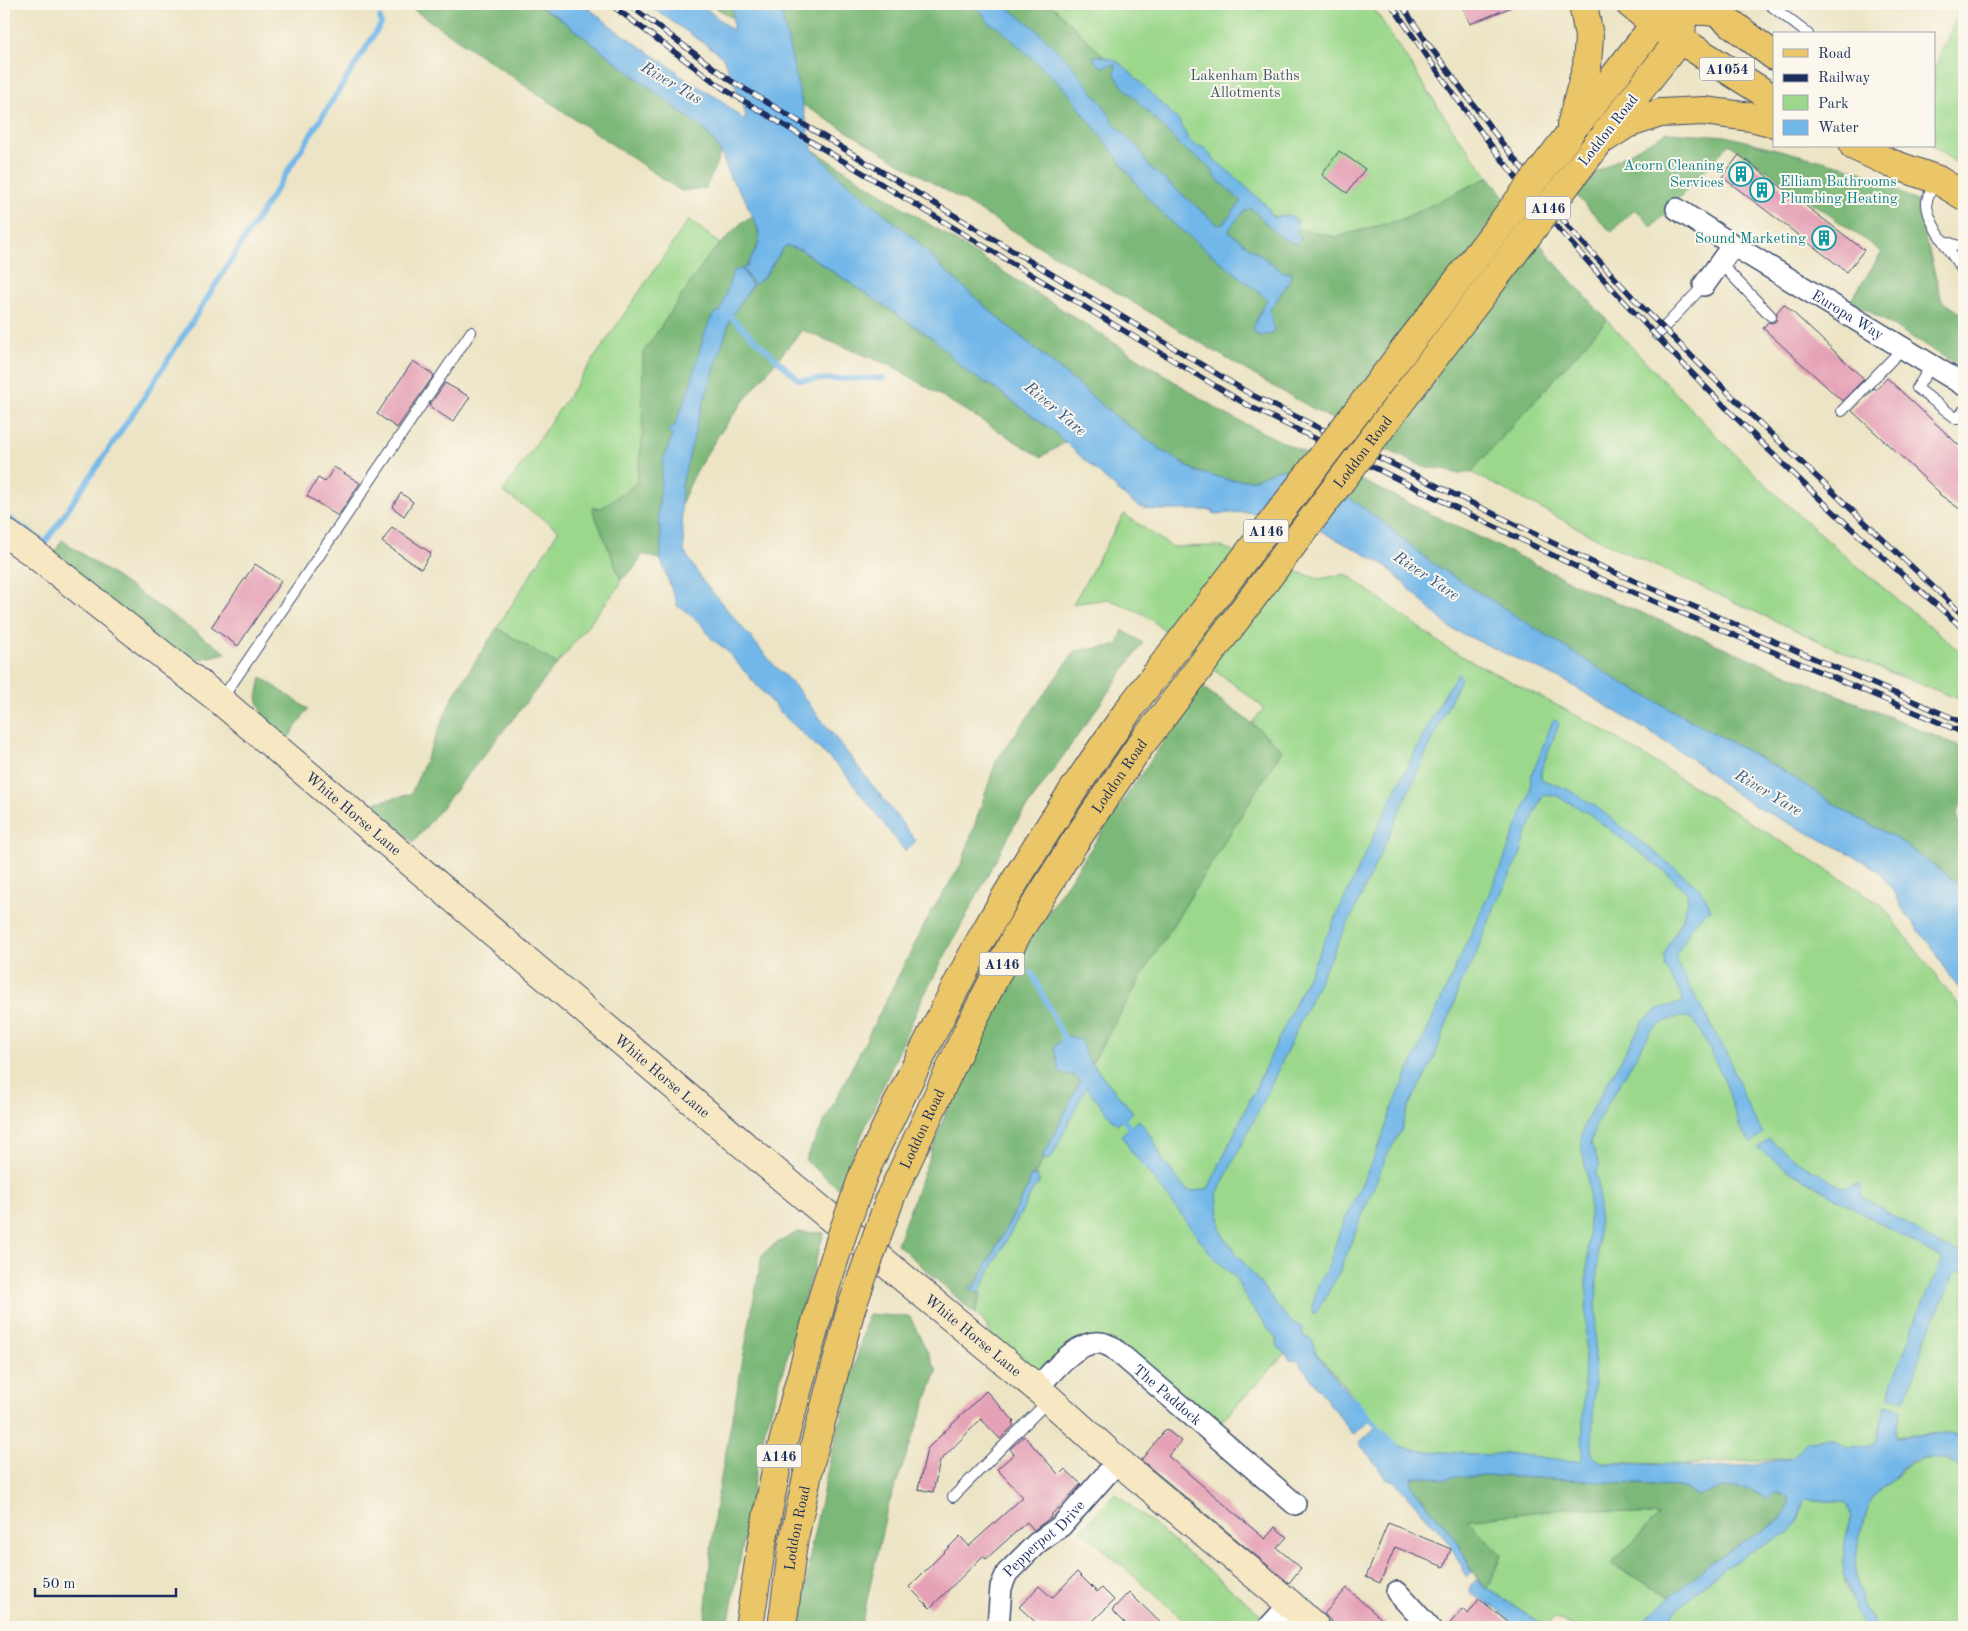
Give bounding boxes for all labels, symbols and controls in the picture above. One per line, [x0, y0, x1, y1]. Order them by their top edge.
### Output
legend [1773, 32, 1936, 148]
text: Road [1818, 47, 1852, 62]
road number: A1054 [1700, 58, 1754, 80]
water label: River Tas [637, 59, 704, 108]
park label: Lakenham Baths Allotments [1190, 69, 1300, 101]
text: Railway [1818, 71, 1871, 86]
street label: Loddon Road [1577, 92, 1642, 170]
text: Park [1818, 97, 1849, 112]
text: Water [1818, 121, 1859, 136]
place label: Acorn Cleaning Services [1623, 159, 1724, 191]
building icon: Acorn Cleaning Services [1728, 161, 1754, 187]
place label: Elliam Bathrooms Plumbing Heating [1780, 175, 1898, 207]
building icon: Elliam Bathrooms Plumbing Heating [1749, 177, 1775, 203]
road number: A146 [1526, 197, 1570, 220]
building icon: Sound Marketing [1811, 225, 1837, 251]
place label: Sound Marketing [1695, 232, 1806, 247]
street label: Europa Way [1809, 288, 1886, 343]
water label: River Yare [1020, 379, 1089, 440]
street label: Loddon Road [1332, 414, 1396, 492]
road number: A146 [1244, 520, 1288, 542]
water label: River Yare [1390, 549, 1462, 604]
street label: Loddon Road [1090, 737, 1151, 817]
water label: River Yare [1731, 767, 1805, 820]
street label: White Horse Lane [302, 770, 403, 859]
road number: A146 [980, 952, 1024, 976]
street label: White Horse Lane [611, 1032, 712, 1122]
street label: Loddon Road [899, 1087, 949, 1172]
street label: White Horse Lane [921, 1292, 1023, 1381]
street label: The Paddock [1130, 1363, 1204, 1429]
road number: A146 [756, 1444, 802, 1468]
street label: Loddon Road [783, 1484, 814, 1572]
street label: Pepperpot Drive [1001, 1498, 1089, 1581]
scale bar [35, 1566, 176, 1598]
text: 50 m [42, 1577, 76, 1592]

